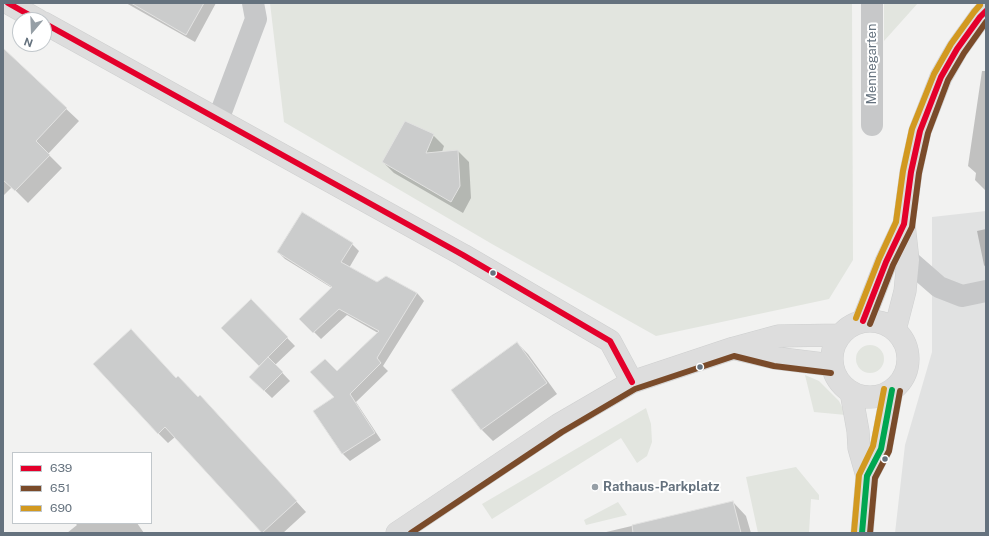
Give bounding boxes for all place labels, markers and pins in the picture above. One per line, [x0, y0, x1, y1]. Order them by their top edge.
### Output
unlabelled marker [488, 268, 498, 278]
unlabelled marker [695, 362, 705, 372]
unlabelled marker [880, 454, 890, 464]
place label: Rathaus-Parkplatz [603, 479, 719, 495]
marker: Rathaus-Parkplatz [590, 482, 600, 492]

